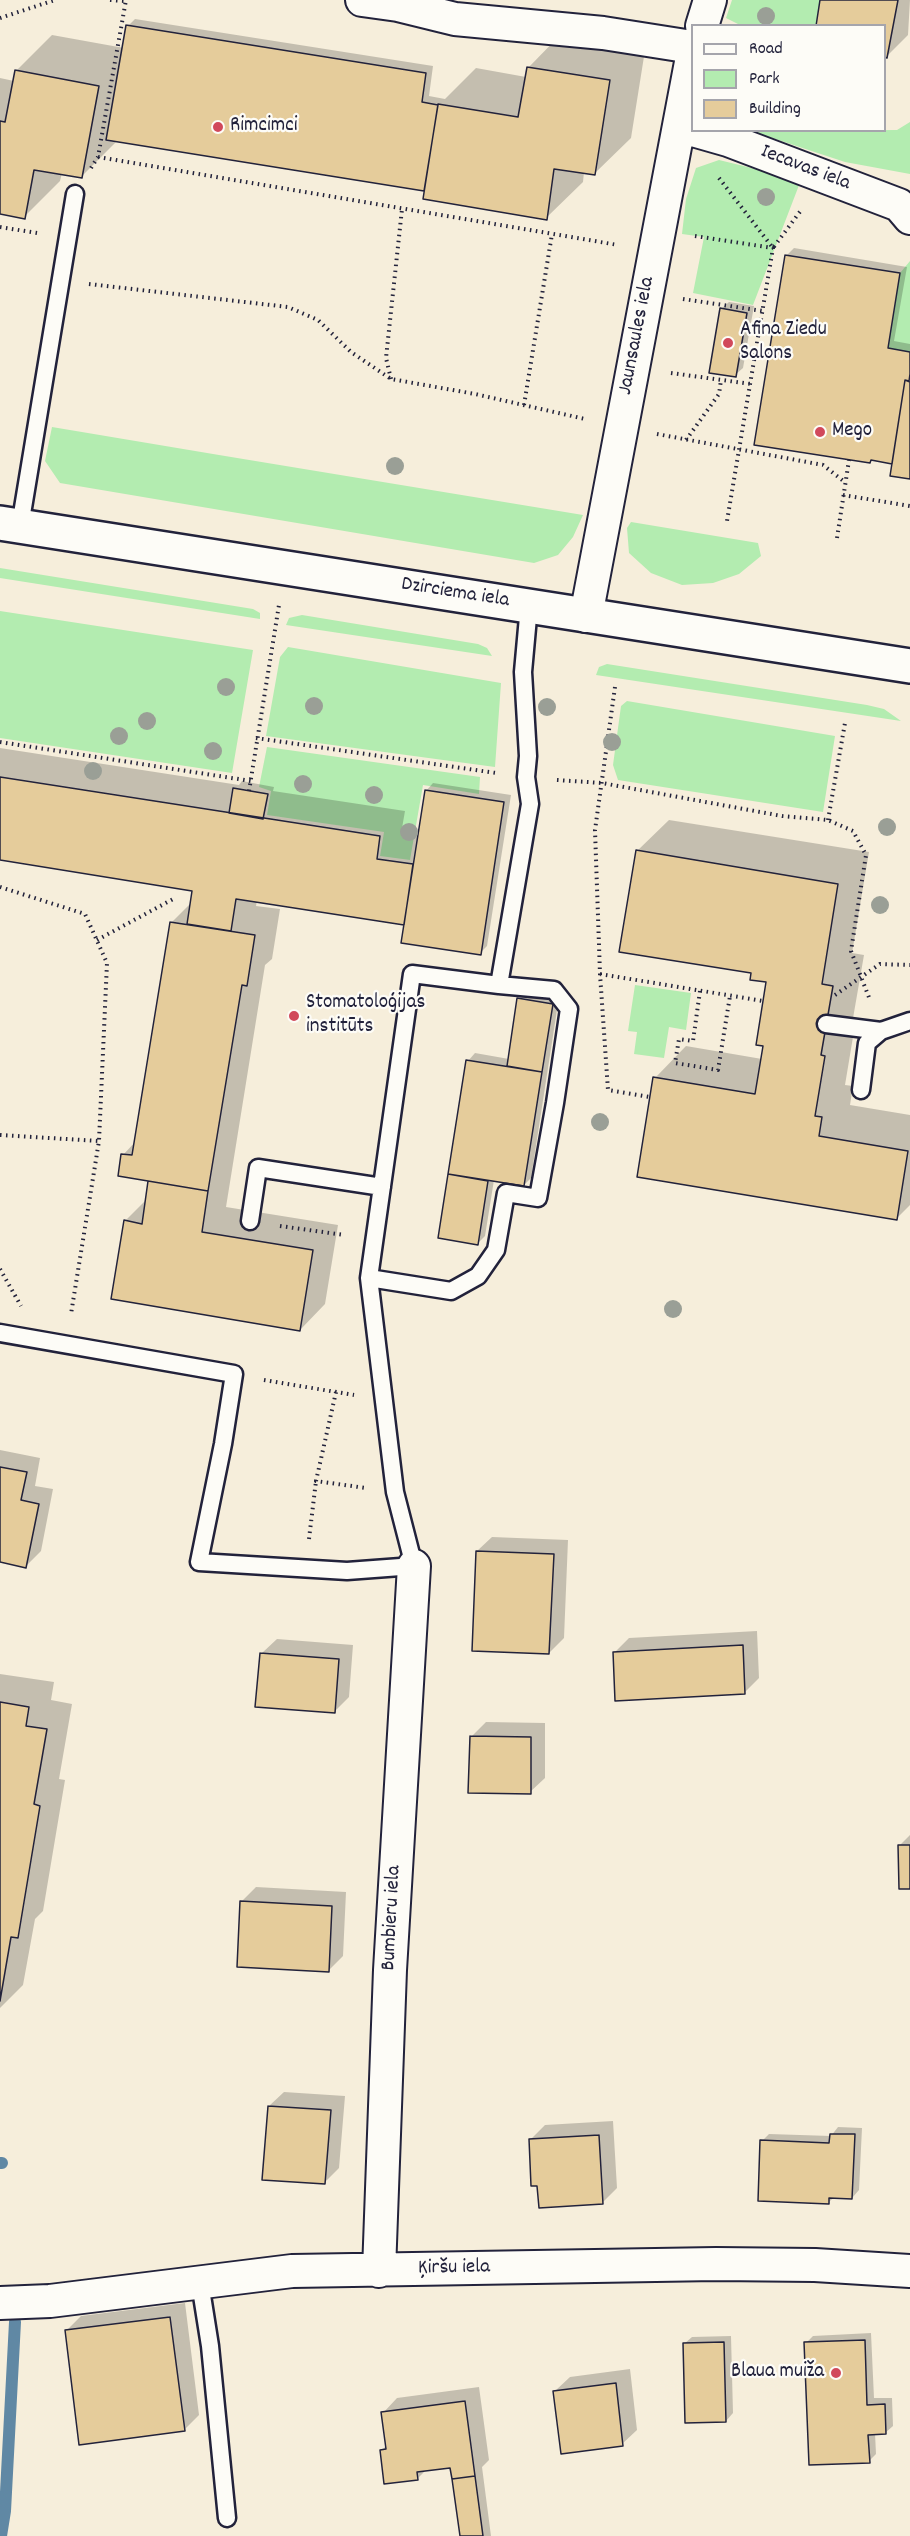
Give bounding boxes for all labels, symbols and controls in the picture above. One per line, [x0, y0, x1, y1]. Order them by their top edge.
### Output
legend [691, 24, 886, 132]
text: Road [749, 37, 783, 62]
text: Park [749, 67, 780, 92]
text: Building [749, 97, 801, 122]
place label: Rimcimci [230, 114, 297, 140]
marker: Rimcimci [211, 120, 225, 134]
street label: Iecavas iela [757, 140, 853, 198]
street label: Jaunsaules iela [614, 275, 662, 397]
place label: Afina Ziedu Salons [740, 318, 827, 368]
marker: Afina Ziedu Salons [721, 336, 735, 350]
place label: Mego [832, 419, 872, 445]
marker: Mego [813, 425, 827, 439]
street label: Dzirciema iela [399, 573, 511, 615]
place label: Stomatoloģijas institūts [306, 991, 425, 1041]
marker: Stomatoloģijas institūts [287, 1009, 301, 1023]
street label: Bumbieru iela [378, 1865, 408, 1971]
street label: Ķiršu iela [418, 2256, 490, 2282]
place label: Blaua muiža [731, 2360, 824, 2386]
marker: Blaua muiža [829, 2366, 843, 2380]

